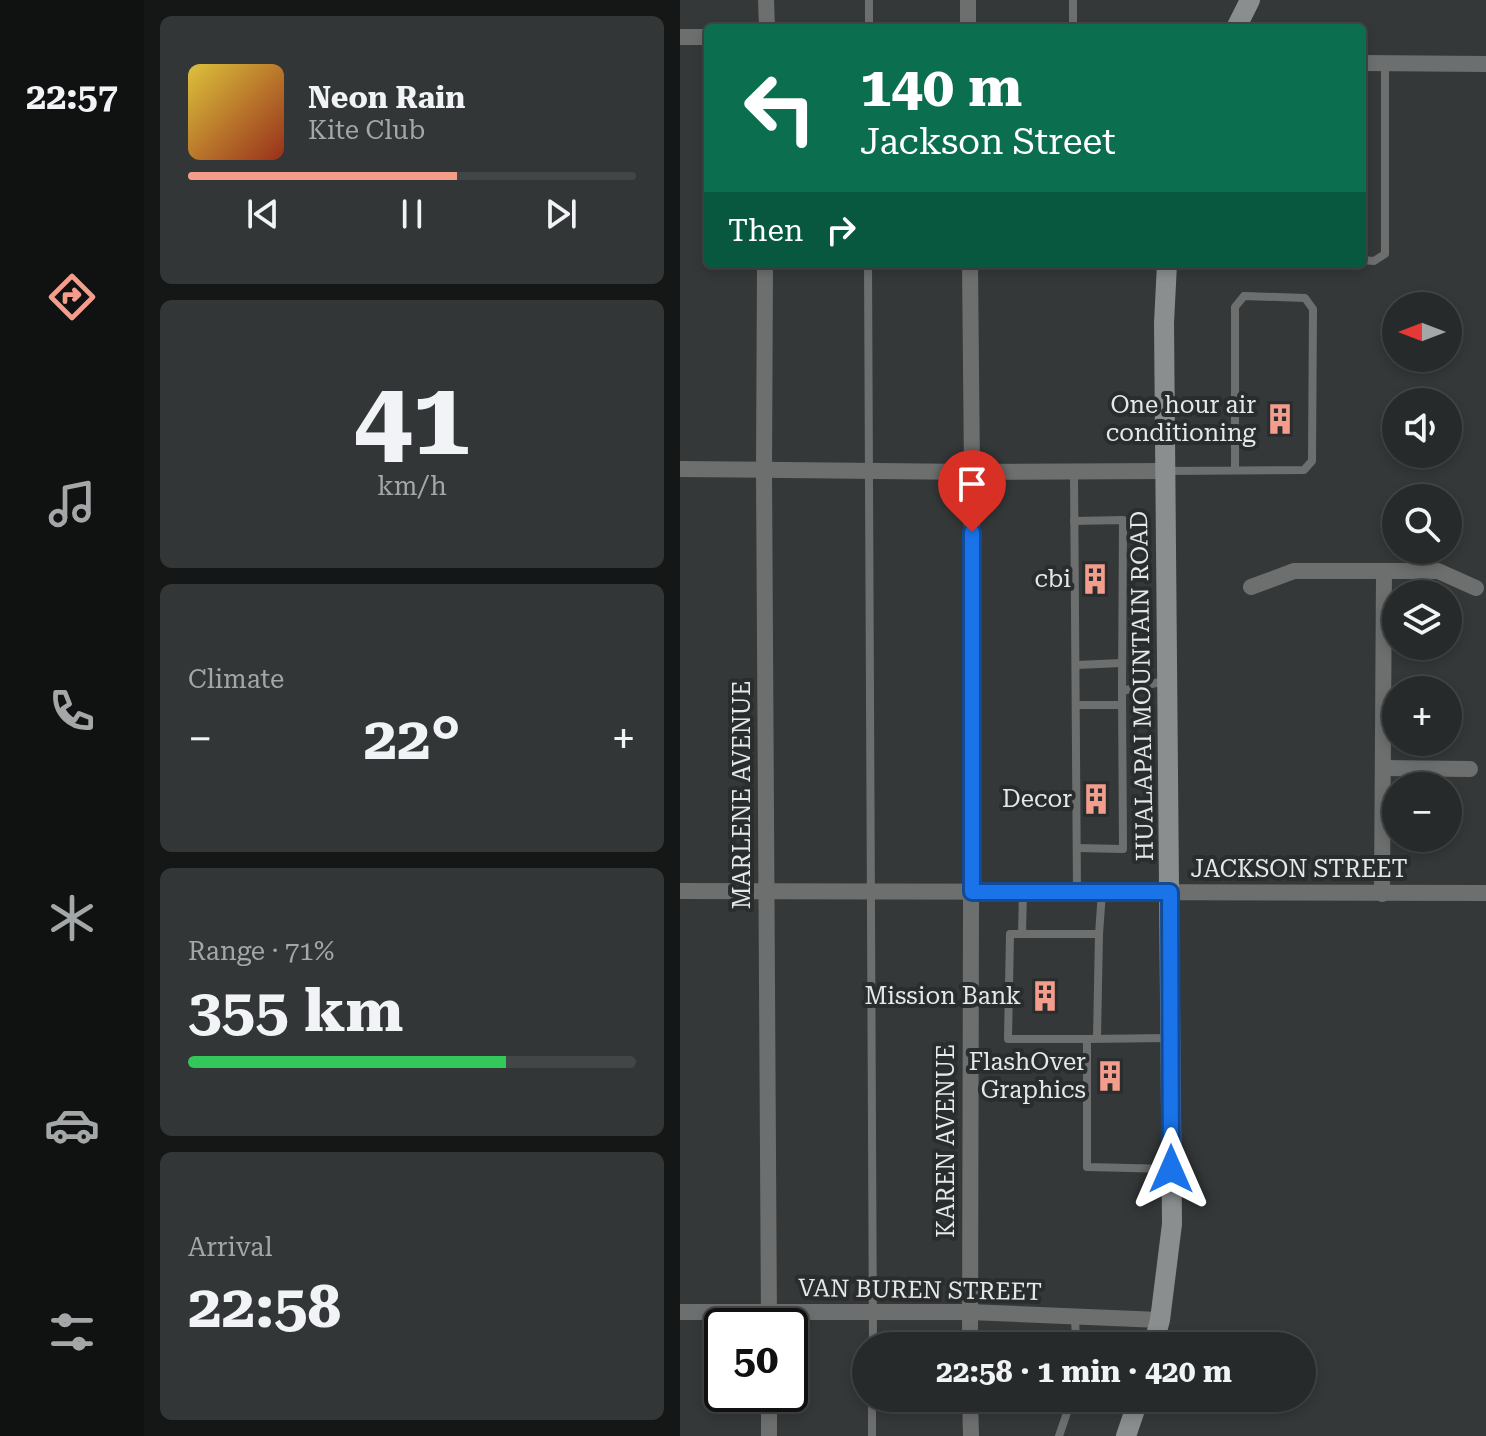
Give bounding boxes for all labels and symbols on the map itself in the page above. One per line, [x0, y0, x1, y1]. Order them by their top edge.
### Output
north arrow [1382, 292, 1462, 372]
place label: One hour air conditioning [1106, 391, 1256, 447]
building icon: One hour air conditioning [1263, 402, 1297, 436]
pin [938, 450, 1006, 532]
street label: HUALAPAI MOUNTAIN ROAD [1125, 511, 1159, 861]
building icon: cbi [1078, 562, 1112, 596]
place label: cbi [1034, 565, 1071, 593]
street label: MARLENE AVENUE [728, 681, 756, 909]
building icon: Decor [1079, 782, 1113, 816]
place label: Decor [1002, 785, 1072, 813]
street label: JACKSON STREET [1190, 855, 1408, 883]
building icon: Mission Bank [1028, 979, 1062, 1013]
place label: Mission Bank [864, 982, 1021, 1010]
street label: KAREN AVENUE [932, 1044, 960, 1238]
place label: FlashOver Graphics [969, 1048, 1086, 1104]
building icon: FlashOver Graphics [1093, 1059, 1127, 1093]
position arrow [1129, 1127, 1213, 1211]
street label: VAN BUREN STREET [798, 1274, 1042, 1306]
speed limit sign: 50 [704, 1308, 808, 1412]

